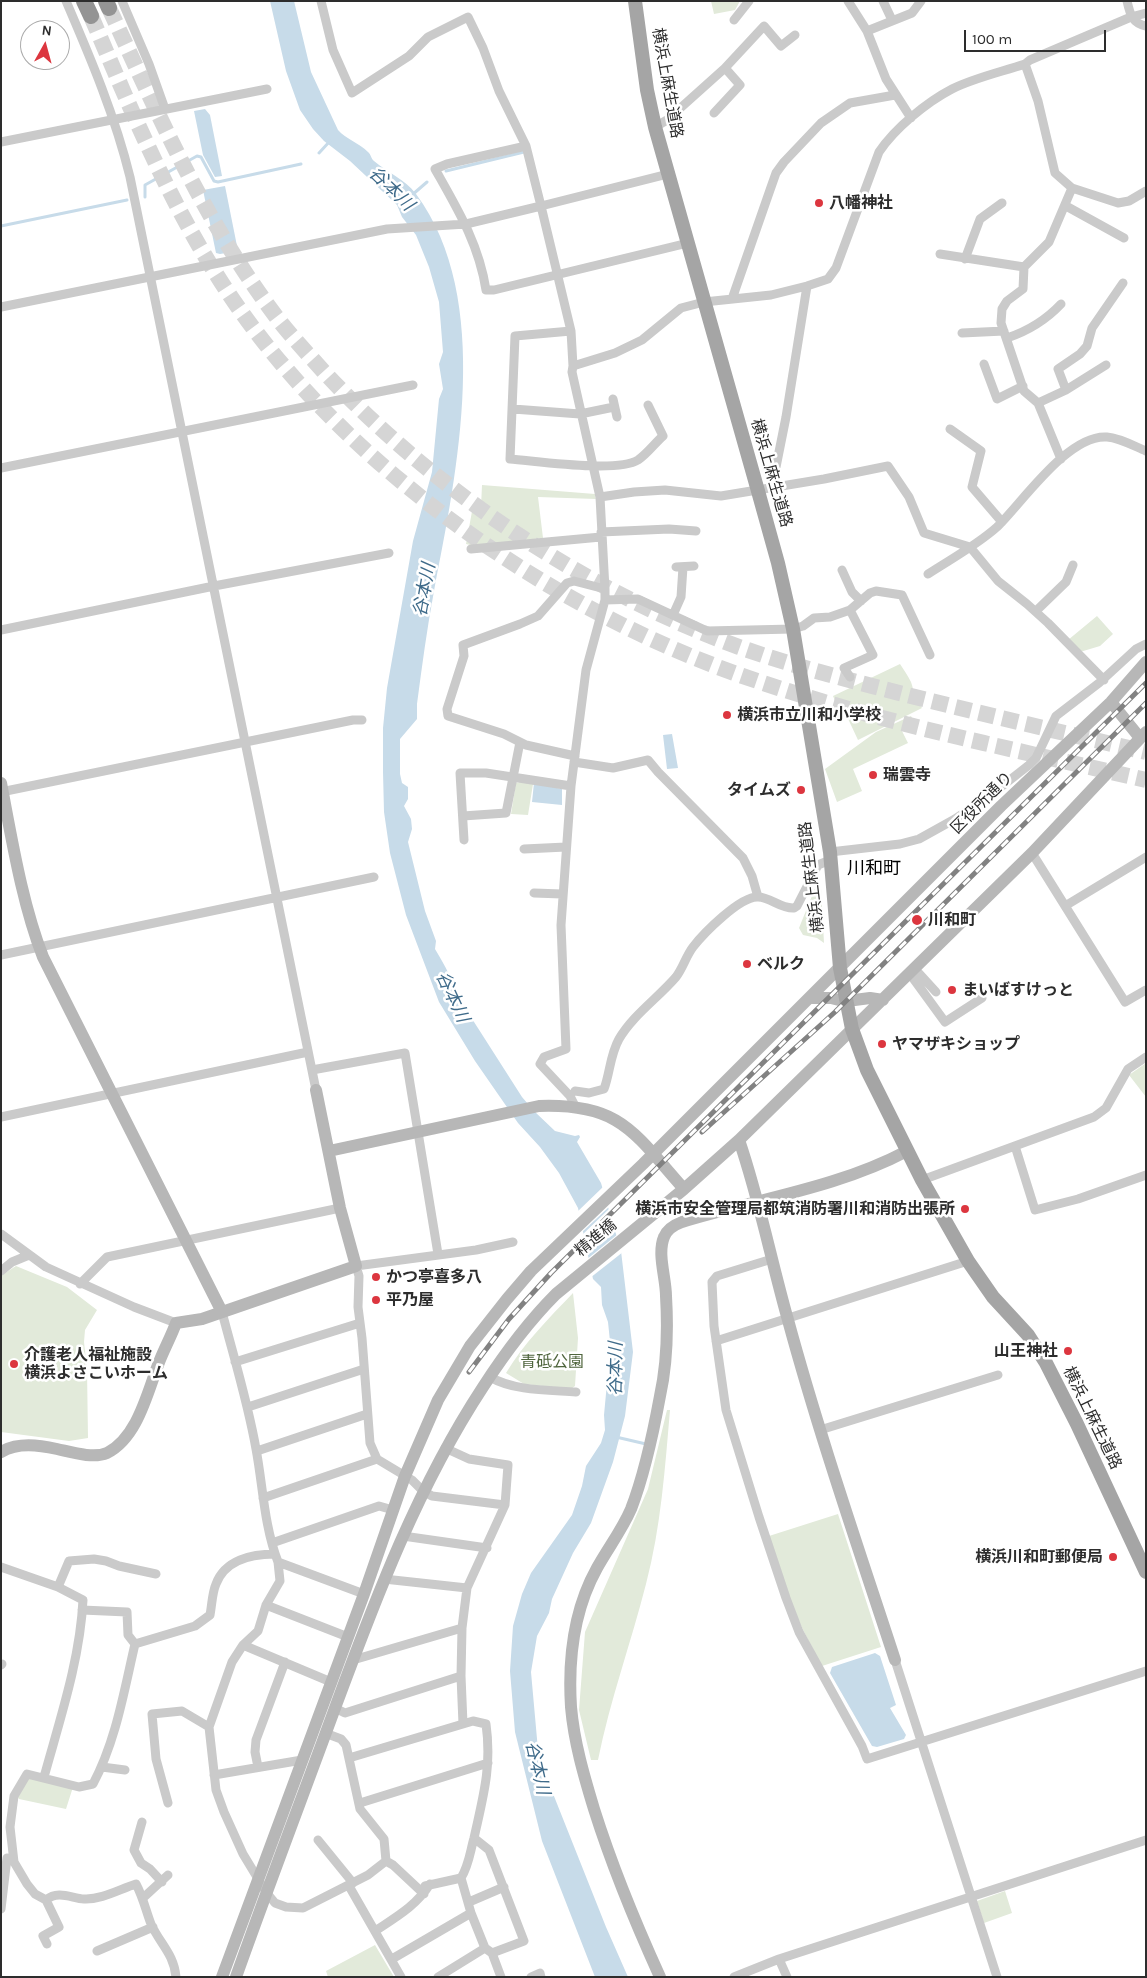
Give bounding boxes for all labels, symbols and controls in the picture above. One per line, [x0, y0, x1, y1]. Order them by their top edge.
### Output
north arrow [20, 20, 70, 70]
scale bar [967, 20, 1110, 52]
text: N [41, 22, 53, 40]
street label: 横浜上麻生道路 [648, 26, 686, 140]
text: 100 m [972, 30, 1012, 48]
water label: 谷本川 [364, 162, 418, 216]
place label: 八幡神社 [829, 193, 893, 213]
marker: 八幡神社 [813, 197, 825, 209]
street label: 横浜上麻生道路 [746, 417, 796, 529]
water label: 谷本川 [410, 562, 440, 618]
place label: 横浜市立川和小学校 [737, 705, 881, 725]
marker: 横浜市立川和小学校 [721, 709, 733, 721]
place label: 瑞雲寺 [883, 765, 931, 785]
street label: 区役所通り [947, 768, 1017, 838]
marker: 瑞雲寺 [867, 769, 879, 781]
place label: タイムズ [727, 780, 791, 800]
marker: タイムズ [795, 784, 807, 796]
street label: 横浜上麻生道路 [796, 820, 828, 934]
district label: 川和町 [847, 858, 901, 880]
place label: 川和町 [928, 910, 976, 930]
marker: 川和町 [910, 913, 924, 927]
place label: ベルク [757, 954, 805, 974]
marker: ベルク [741, 958, 753, 970]
water label: 谷本川 [431, 968, 473, 1026]
place label: まいばすけっと [962, 980, 1074, 1000]
marker: まいばすけっと [946, 984, 958, 996]
place label: ヤマザキショップ [892, 1034, 1020, 1054]
marker: ヤマザキショップ [876, 1038, 888, 1050]
place label: 横浜市安全管理局都筑消防署川和消防出張所 [635, 1199, 955, 1219]
marker: 横浜市安全管理局都筑消防署川和消防出張所 [959, 1203, 971, 1215]
street label: 精進橋 [571, 1215, 621, 1261]
place label: かつ亭喜多八 [386, 1267, 482, 1287]
marker: かつ亭喜多八 [370, 1271, 382, 1283]
place label: 平乃屋 [386, 1290, 434, 1310]
marker: 平乃屋 [370, 1294, 382, 1306]
place label: 山王神社 [994, 1341, 1058, 1361]
water label: 谷本川 [605, 1342, 627, 1396]
place label: 介護老人福祉施設 横浜よさこいホーム [24, 1345, 168, 1383]
marker: 山王神社 [1062, 1345, 1074, 1357]
park label: 青砥公園 [520, 1352, 584, 1372]
marker: 介護老人福祉施設 横浜よさこいホーム [8, 1358, 20, 1370]
street label: 横浜上麻生道路 [1059, 1363, 1125, 1473]
place label: 横浜川和町郵便局 [975, 1547, 1103, 1567]
marker: 横浜川和町郵便局 [1107, 1551, 1119, 1563]
water label: 谷本川 [520, 1739, 554, 1797]

